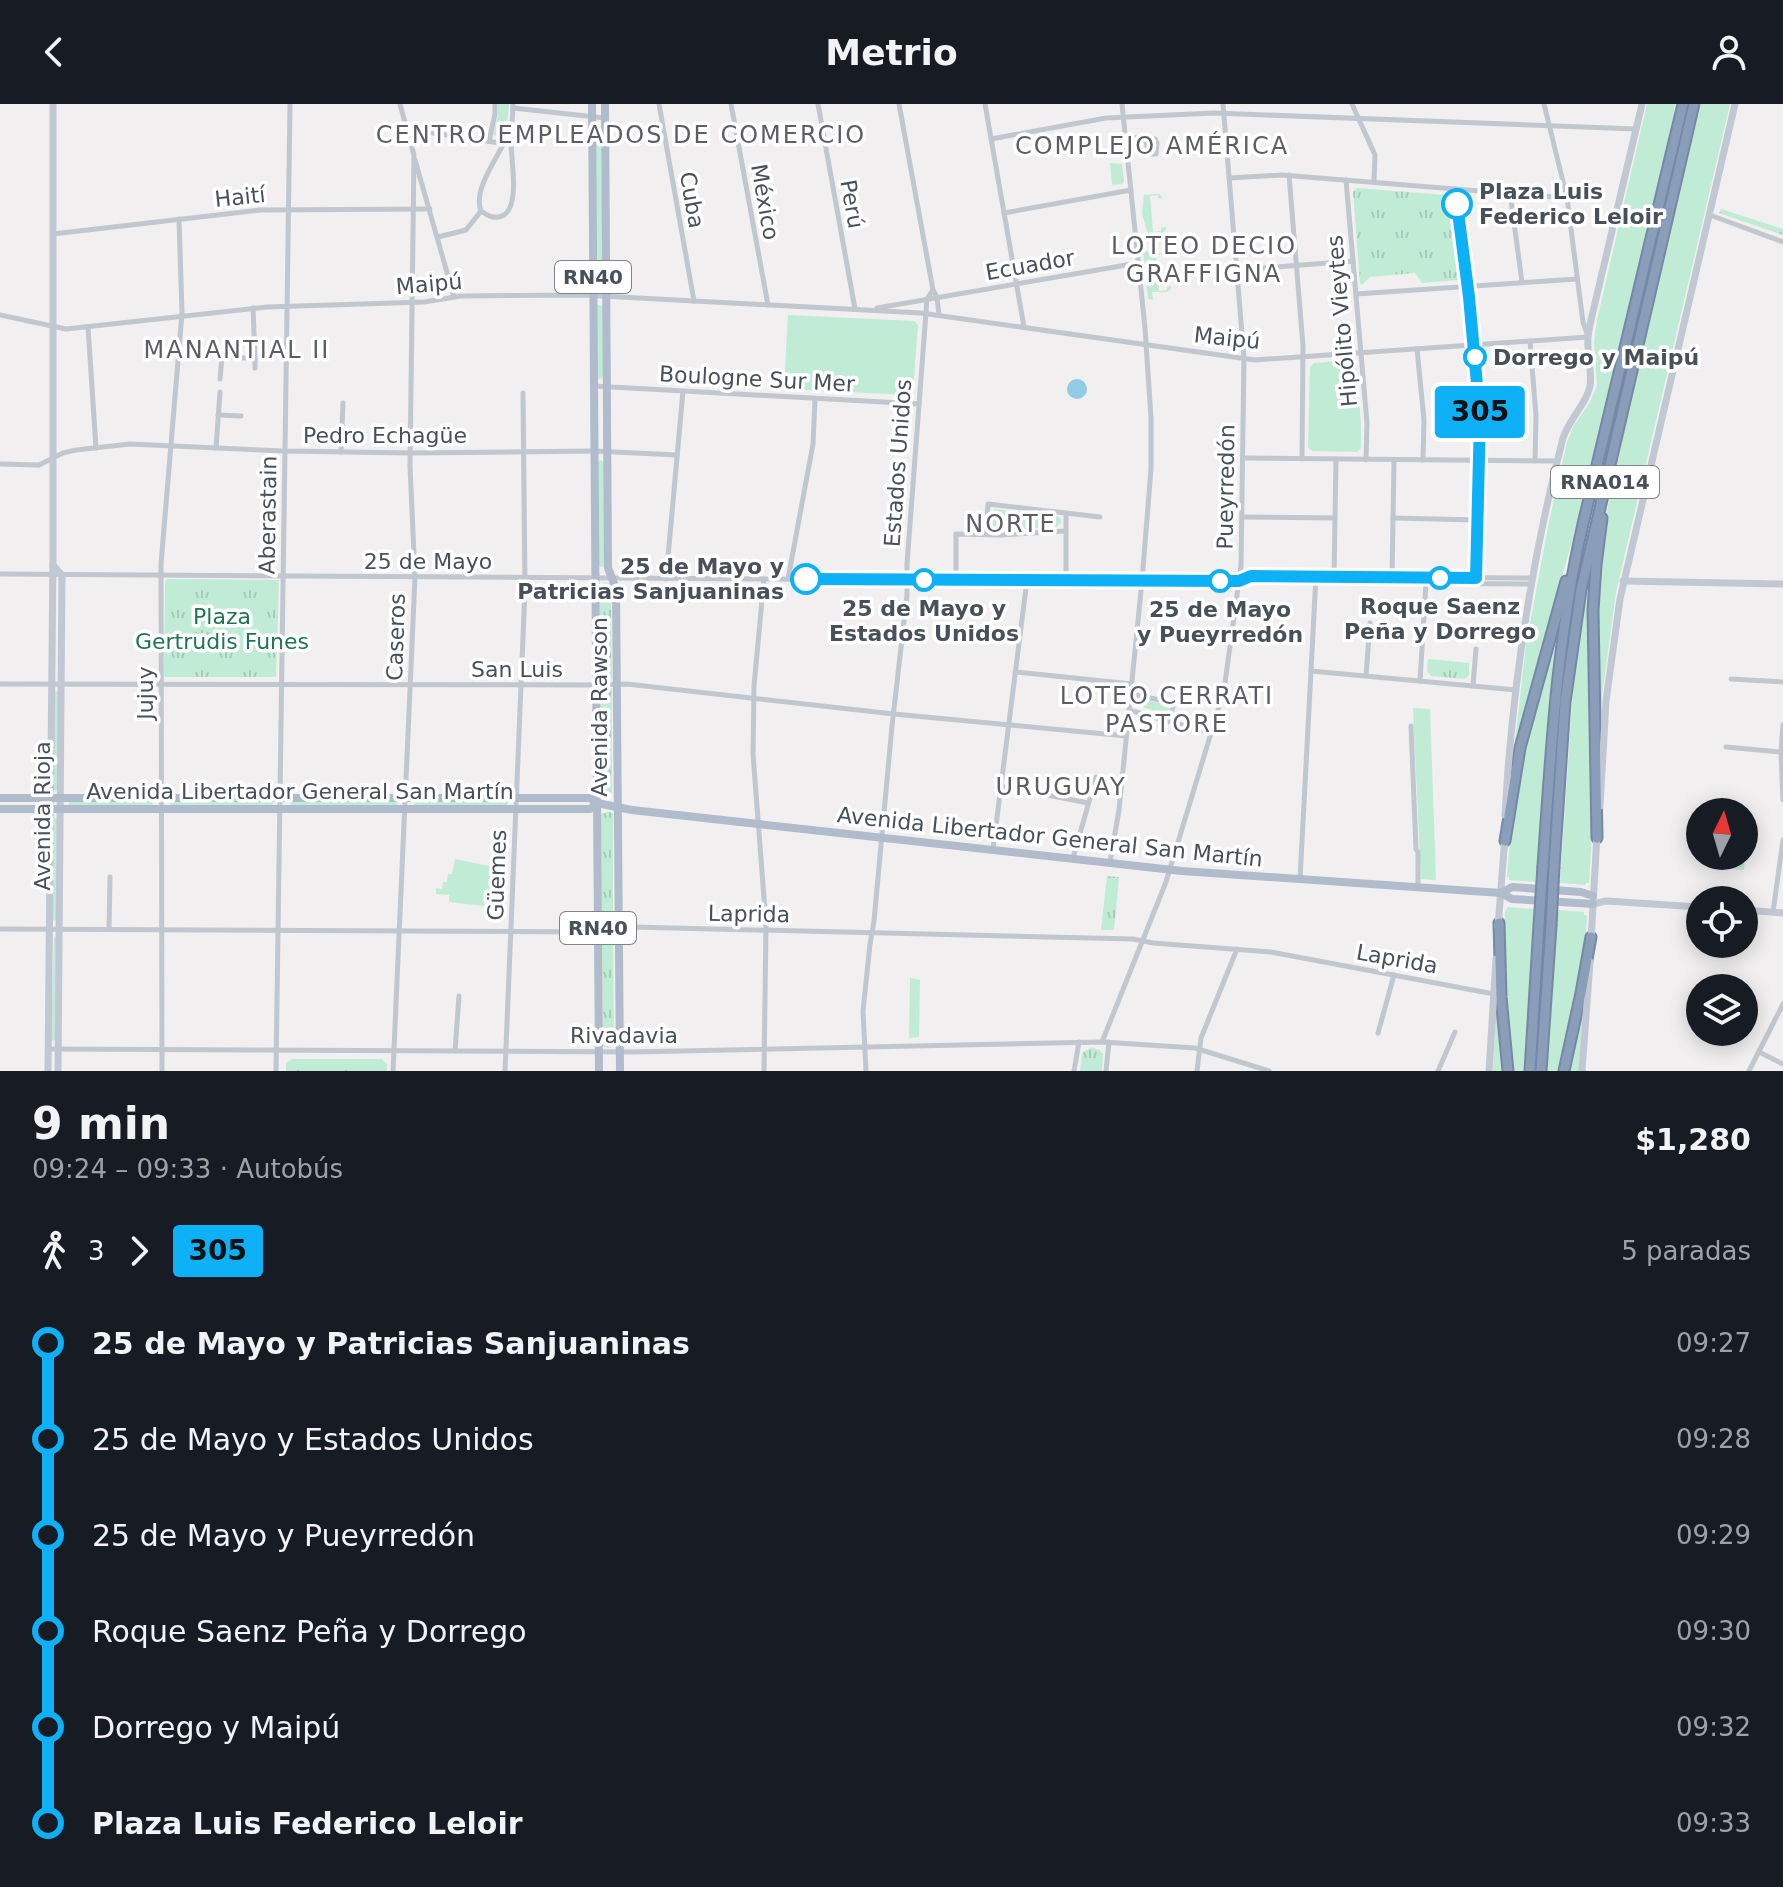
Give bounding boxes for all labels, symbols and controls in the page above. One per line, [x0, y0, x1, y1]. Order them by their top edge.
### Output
icon: back [32, 30, 76, 74]
icon: person [1707, 30, 1751, 74]
text: Metrio [825, 32, 958, 73]
district label: CENTRO EMPLEADOS DE COMERCIO [376, 121, 866, 149]
district label: COMPLEJO AMÉRICA [1015, 131, 1289, 160]
street label: México [746, 162, 784, 242]
street label: Cuba [675, 170, 709, 230]
street label: Perú [835, 178, 869, 230]
place label: Plaza Luis Federico Leloir [1479, 179, 1663, 229]
street label: Haití [213, 182, 267, 212]
marker: Plaza Luis Federico Leloir [1442, 189, 1472, 219]
district label: LOTEO DECIO GRAFFIGNA [1111, 232, 1297, 288]
street label: Hipólito Vieytes [1322, 234, 1362, 408]
street label: Ecuador [984, 245, 1077, 285]
road number: RN40 [555, 261, 631, 293]
street label: Maipú [395, 269, 463, 299]
street label: Maipú [1193, 322, 1261, 354]
district label: MANANTIAL II [144, 336, 330, 364]
place label: Dorrego y Maipú [1493, 345, 1699, 370]
marker: Dorrego y Maipú [1464, 346, 1486, 368]
street label: Boulogne Sur Mer [658, 361, 856, 397]
street label: Estados Unidos [880, 378, 916, 548]
line badge: 305 [1434, 386, 1526, 438]
text: 305 [1451, 395, 1509, 428]
street label: Pedro Echagüe [303, 423, 467, 448]
street label: Pueyrredón [1212, 424, 1240, 550]
street label: Aberastain [254, 455, 282, 575]
road number: RNA014 [1551, 466, 1659, 498]
district label: NORTE [965, 510, 1057, 538]
street label: 25 de Mayo [364, 549, 492, 574]
place label: 25 de Mayo y Patricias Sanjuaninas [517, 554, 784, 604]
marker: 25 de Mayo y Patricias Sanjuaninas [791, 564, 821, 594]
marker: Roque Saenz Peña y Dorrego [1429, 567, 1451, 589]
marker: 25 de Mayo y Estados Unidos [913, 569, 935, 591]
marker: 25 de Mayo y Pueyrredón [1209, 570, 1231, 592]
street label: Caseros [382, 593, 410, 681]
place label: Roque Saenz Peña y Dorrego [1344, 594, 1536, 644]
place label: 25 de Mayo y Estados Unidos [829, 596, 1019, 646]
place label: 25 de Mayo y Pueyrredón [1137, 597, 1303, 647]
park label: Plaza Gertrudis Funes [135, 604, 309, 654]
street label: Avenida Rawson [587, 617, 612, 797]
street label: San Luis [471, 657, 563, 682]
street label: Jujuy [133, 666, 158, 722]
district label: LOTEO CERRATI PASTORE [1060, 682, 1274, 738]
street label: Avenida Rioja [30, 741, 55, 891]
district label: URUGUAY [995, 773, 1127, 801]
street label: Avenida Libertador General San Martín [86, 779, 514, 804]
north arrow [1686, 798, 1758, 870]
map controls [1686, 798, 1758, 1046]
street label: Avenida Libertador General San Martín [836, 802, 1264, 872]
street label: Güemes [483, 829, 511, 921]
button: locate [1686, 886, 1758, 958]
street label: Laprida [708, 901, 790, 927]
road number: RN40 [560, 912, 636, 944]
street label: Laprida [1354, 940, 1440, 978]
button: layers [1686, 974, 1758, 1046]
street label: Rivadavia [570, 1023, 678, 1048]
text: 9 min [32, 1098, 170, 1149]
text: $1,280 [1635, 1122, 1751, 1157]
text: 09:24 – 09:33 · Autobús [32, 1154, 343, 1184]
icon: walk [32, 1229, 76, 1273]
icon: forward [117, 1229, 161, 1273]
text: 305 [189, 1234, 247, 1267]
text: 3 [88, 1236, 105, 1266]
text: 5 paradas [1621, 1236, 1751, 1266]
text: 25 de Mayo y Patricias Sanjuaninas [92, 1326, 690, 1361]
text: 09:27 [1676, 1328, 1751, 1358]
text: 25 de Mayo y Estados Unidos [92, 1422, 534, 1457]
text: 09:28 [1676, 1424, 1751, 1454]
text: 25 de Mayo y Pueyrredón [92, 1518, 475, 1553]
text: 09:29 [1676, 1520, 1751, 1550]
text: Roque Saenz Peña y Dorrego [92, 1614, 527, 1649]
text: 09:30 [1676, 1616, 1751, 1646]
text: Dorrego y Maipú [92, 1710, 340, 1745]
text: 09:32 [1676, 1712, 1751, 1742]
text: Plaza Luis Federico Leloir [92, 1806, 523, 1841]
text: 09:33 [1676, 1808, 1751, 1838]

